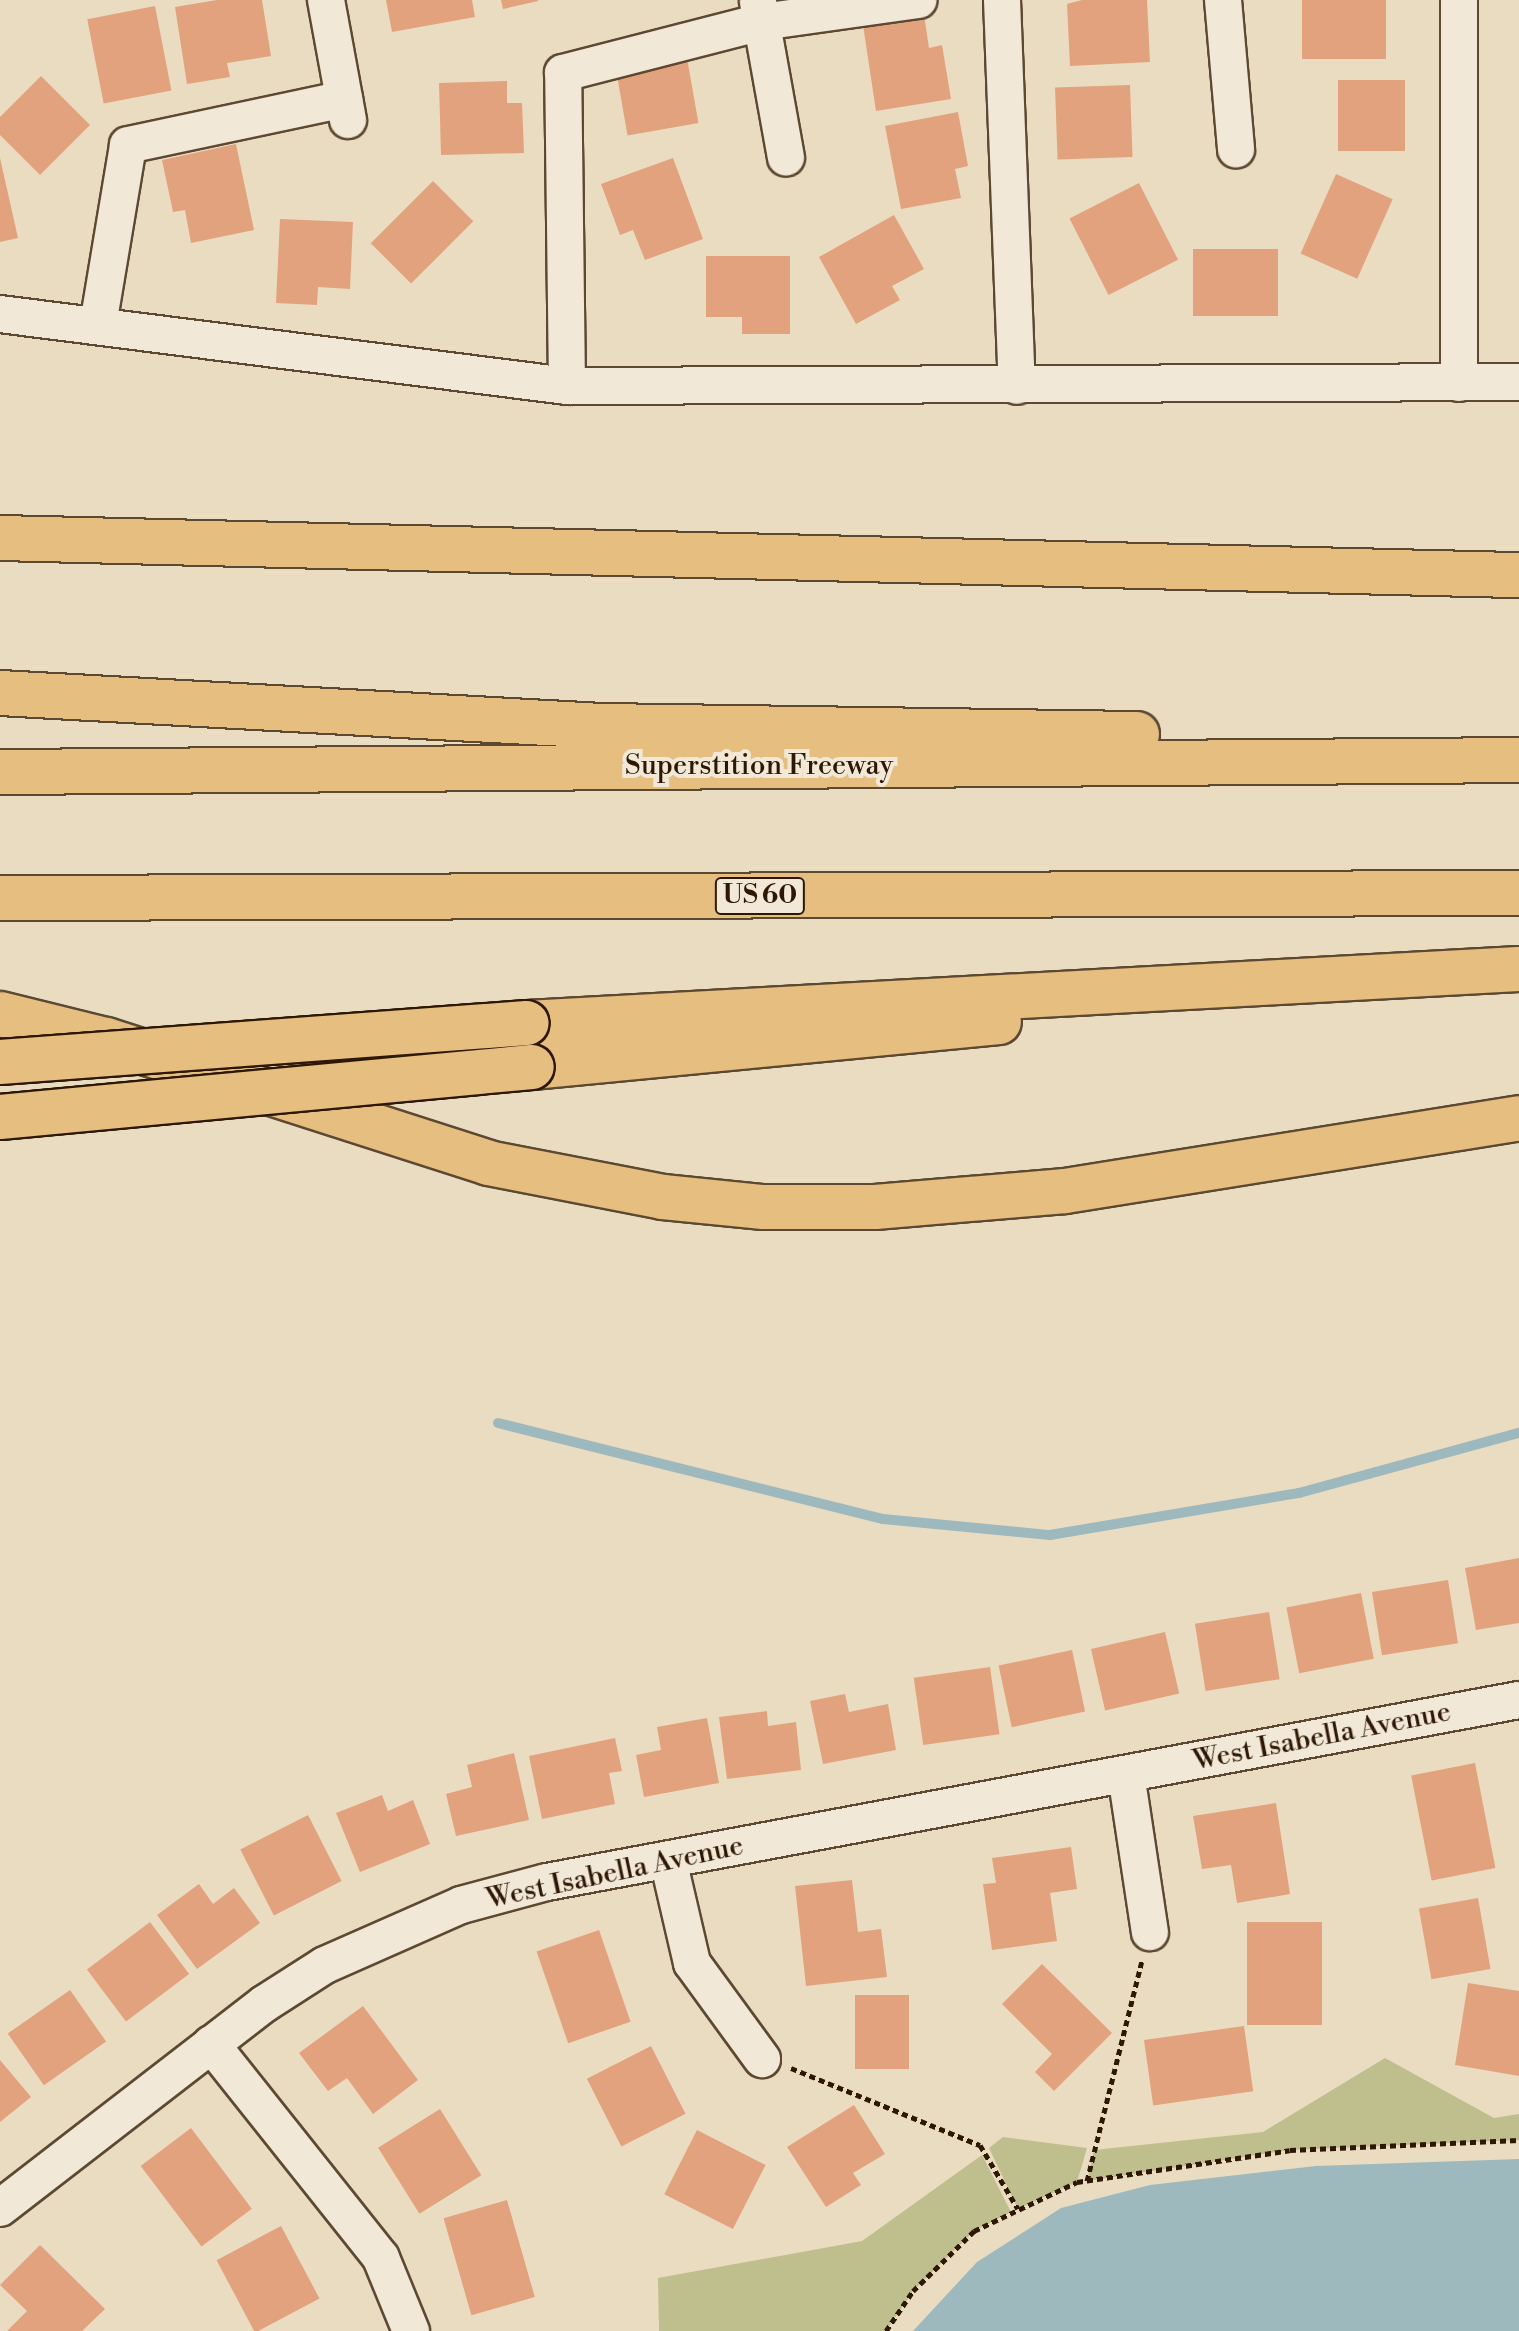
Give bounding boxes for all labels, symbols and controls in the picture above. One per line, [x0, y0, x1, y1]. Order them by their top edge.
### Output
street label: Superstition Freeway [625, 749, 893, 783]
road number: US 60 [714, 874, 806, 918]
street label: West Isabella Avenue [1190, 1696, 1454, 1778]
street label: West Isabella Avenue [483, 1829, 747, 1917]

